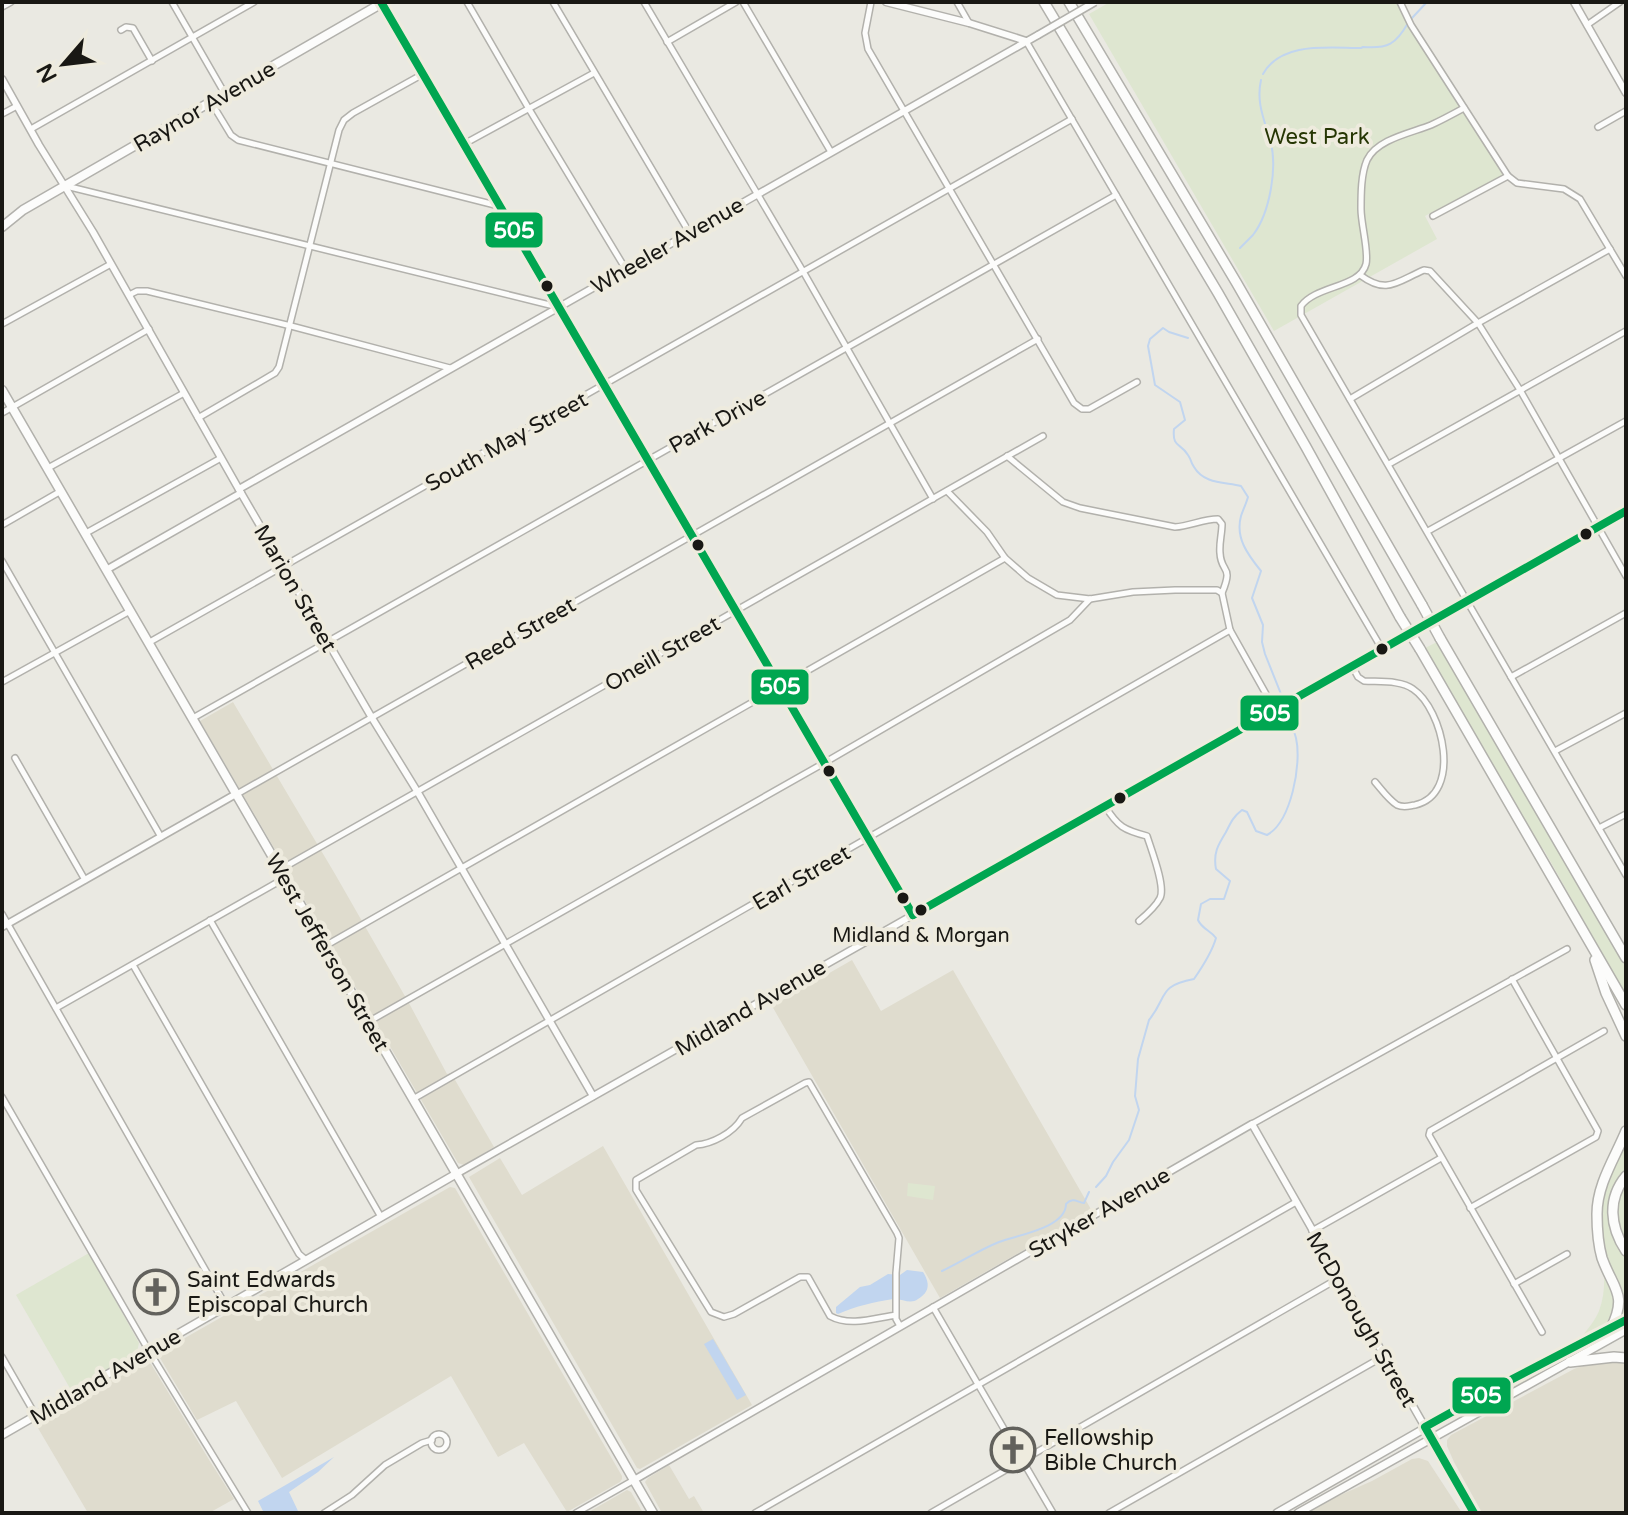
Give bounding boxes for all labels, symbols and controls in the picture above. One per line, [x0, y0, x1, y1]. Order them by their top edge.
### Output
north arrow [24, 24, 104, 104]
street label: Raynor Avenue [129, 56, 280, 158]
text: N [32, 59, 63, 87]
park label: West Park [1264, 124, 1370, 150]
street label: Wheeler Avenue [587, 192, 748, 300]
line badge: 505 [484, 211, 544, 249]
text: 505 [493, 218, 535, 244]
unlabelled marker [539, 278, 555, 294]
street label: Park Drive [664, 385, 771, 459]
street label: South May Street [421, 386, 592, 497]
street label: Marion Street [248, 520, 342, 657]
unlabelled marker [1578, 526, 1594, 542]
unlabelled marker [690, 537, 706, 553]
street label: Reed Street [461, 592, 580, 676]
street label: Oneill Street [600, 610, 725, 697]
unlabelled marker [1374, 641, 1390, 657]
line badge: 505 [750, 668, 810, 706]
text: 505 [759, 674, 801, 700]
line badge: 505 [1239, 694, 1300, 732]
text: 505 [1249, 701, 1291, 727]
unlabelled marker [821, 763, 837, 779]
unlabelled marker [1112, 790, 1128, 806]
street label: Earl Street [748, 839, 855, 916]
street label: West Jefferson Street [260, 849, 394, 1056]
unlabelled marker [895, 890, 911, 906]
marker: Midland & Morgan [913, 902, 929, 918]
place label: Midland & Morgan [832, 924, 1010, 948]
street label: Midland Avenue [670, 954, 831, 1062]
street label: Stryker Avenue [1024, 1162, 1175, 1264]
street label: McDonough Street [1300, 1227, 1422, 1412]
place label: Saint Edwards Episcopal Church [187, 1267, 368, 1318]
church icon: Saint Edwards Episcopal Church [132, 1268, 180, 1316]
street label: Midland Avenue [25, 1323, 186, 1431]
line badge: 505 [1451, 1376, 1512, 1415]
text: 505 [1460, 1383, 1502, 1409]
place label: Fellowship Bible Church [1044, 1425, 1177, 1476]
church icon: Fellowship Bible Church [989, 1426, 1037, 1474]

